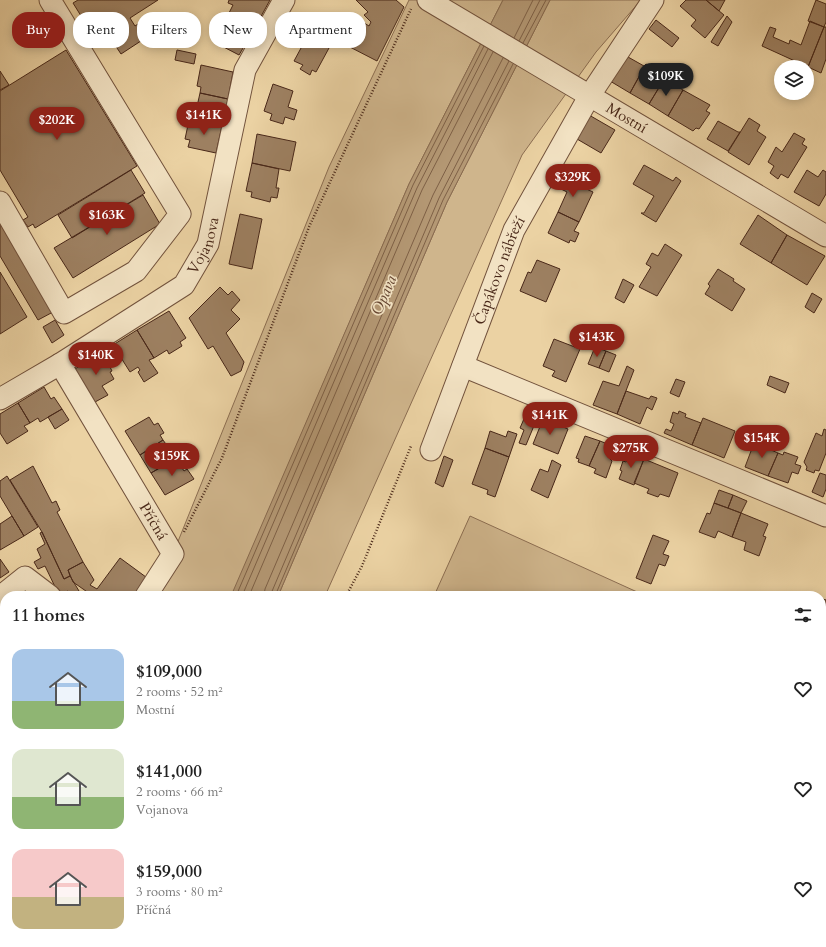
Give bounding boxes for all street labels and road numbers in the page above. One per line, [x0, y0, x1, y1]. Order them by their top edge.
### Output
street label: Mostní [602, 98, 651, 138]
street label: Čapákovo nábřeží [469, 213, 530, 328]
street label: Vojanova [183, 215, 224, 278]
street label: Příčná [135, 499, 173, 544]

